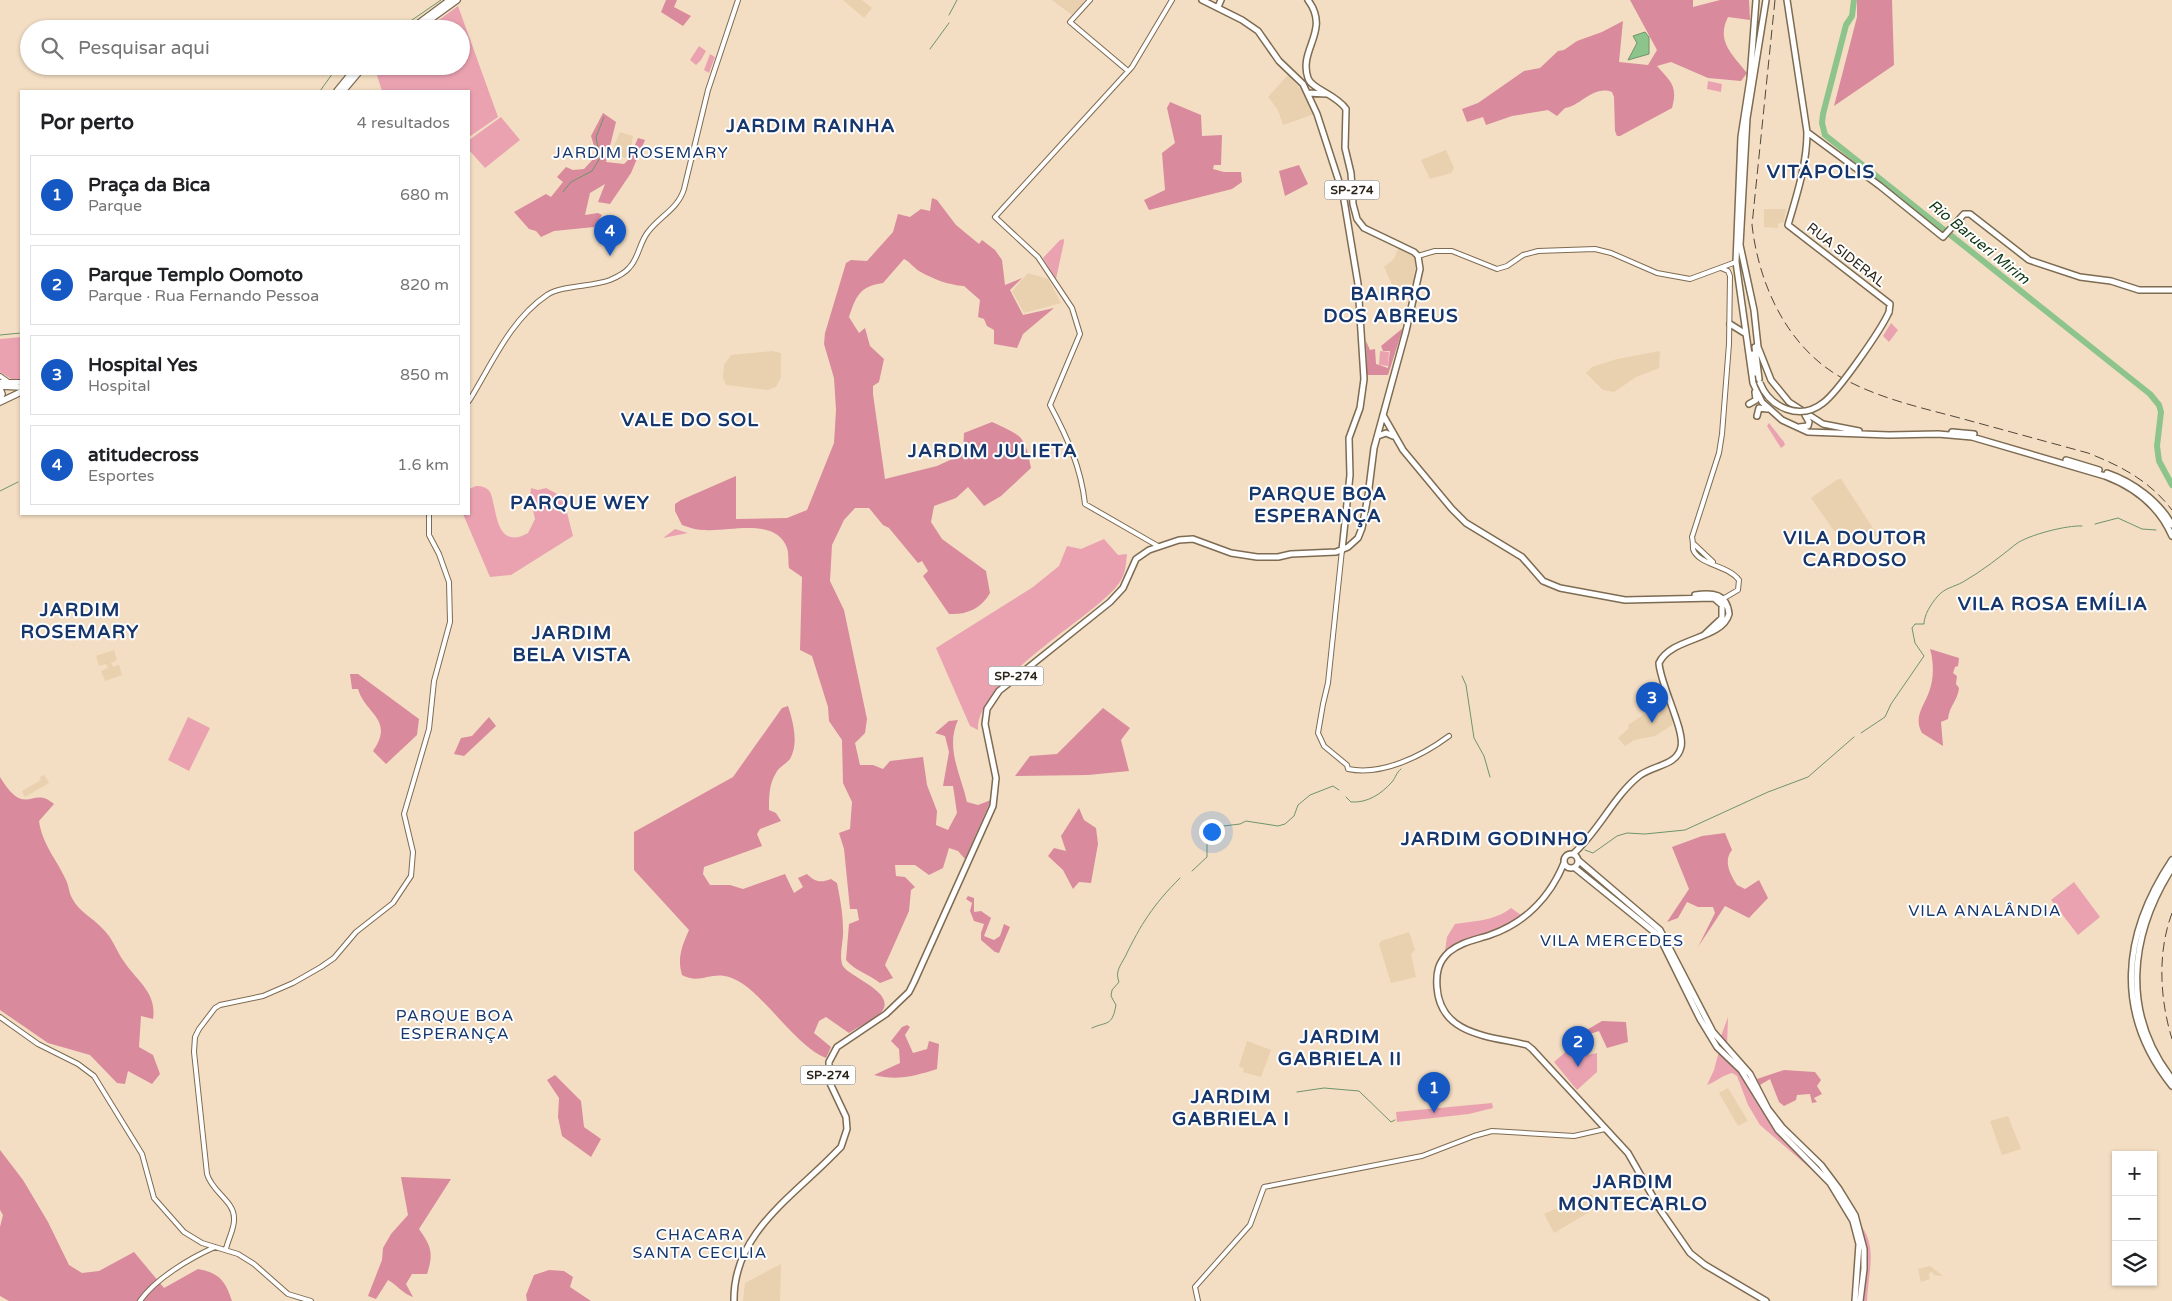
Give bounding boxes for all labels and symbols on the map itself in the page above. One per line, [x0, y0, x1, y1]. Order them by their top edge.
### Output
district label: JARDIM RAINHA [725, 115, 896, 137]
district label: JARDIM ROSEMARY [553, 143, 729, 163]
district label: VITÁPOLIS [1767, 160, 1875, 183]
road number: SP-274 [1324, 180, 1380, 200]
water label: Rio Barueri Mirim [1925, 196, 2034, 289]
pin: 4 [594, 215, 626, 256]
street label: RUA SIDERAL [1803, 219, 1889, 291]
district label: BAIRRO DOS ABREUS [1323, 283, 1459, 327]
district label: VALE DO SOL [621, 409, 759, 431]
district label: JARDIM JULIETA [907, 440, 1078, 462]
district label: PARQUE BOA ESPERANÇA [1248, 483, 1388, 528]
district label: PARQUE WEY [510, 492, 650, 514]
district label: VILA DOUTOR CARDOSO [1783, 527, 1927, 571]
district label: VILA ROSA EMÍLIA [1958, 592, 2148, 615]
district label: JARDIM ROSEMARY [21, 599, 139, 643]
district label: JARDIM BELA VISTA [512, 622, 632, 666]
road number: SP-274 [988, 666, 1044, 686]
pin: 3 [1636, 682, 1668, 723]
your location [1199, 819, 1225, 845]
district label: JARDIM GODINHO [1400, 828, 1589, 850]
district label: VILA ANALÂNDIA [1908, 901, 2062, 921]
district label: VILA MERCEDES [1540, 931, 1684, 951]
district label: PARQUE BOA ESPERANÇA [396, 1006, 514, 1044]
district label: JARDIM GABRIELA II [1278, 1026, 1402, 1070]
pin: 2 [1562, 1026, 1594, 1067]
road number: SP-274 [800, 1066, 856, 1084]
pin: 1 [1418, 1072, 1450, 1113]
district label: JARDIM GABRIELA I [1172, 1086, 1290, 1130]
district label: JARDIM MONTECARLO [1558, 1171, 1708, 1215]
district label: CHACARA SANTA CECILIA [632, 1225, 768, 1263]

